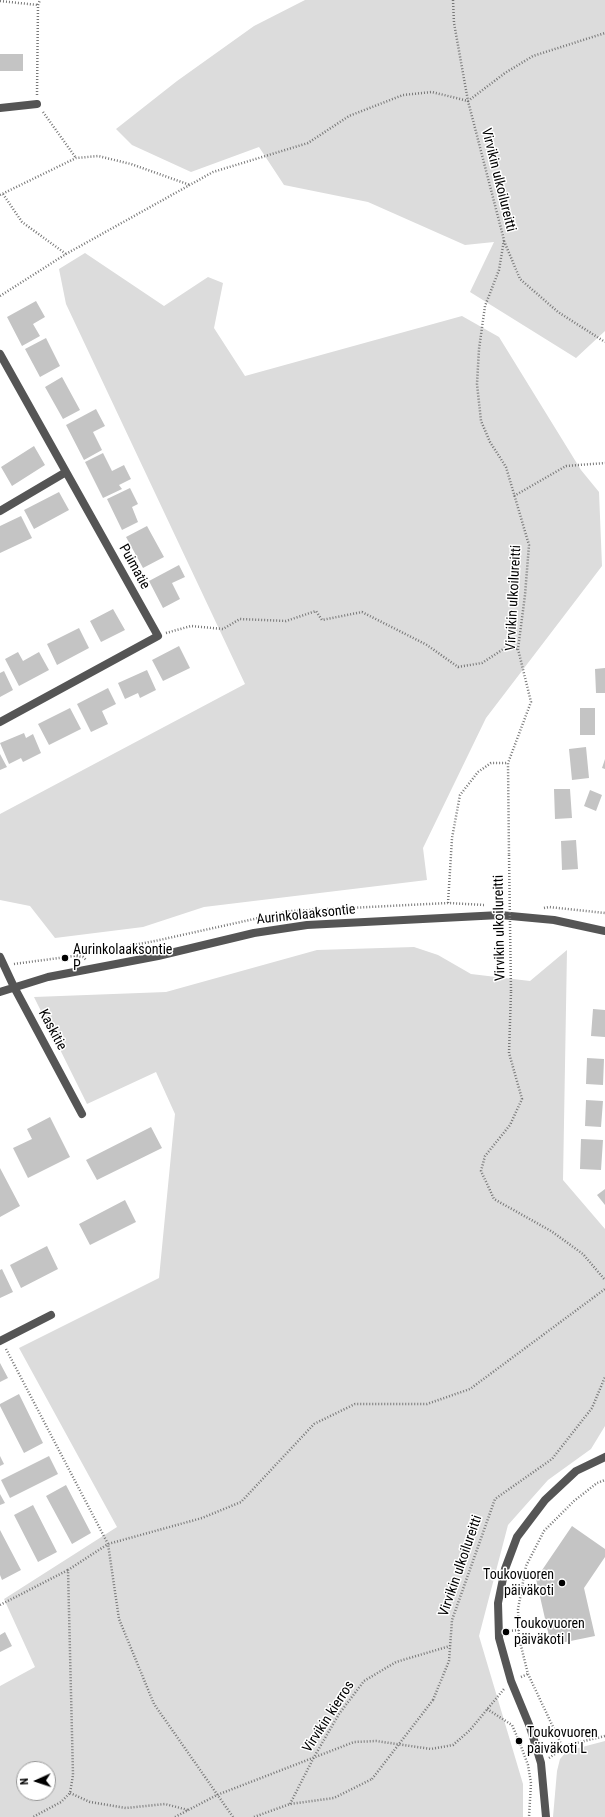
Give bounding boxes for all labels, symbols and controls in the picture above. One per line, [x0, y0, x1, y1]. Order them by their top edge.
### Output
street label: Virvikin ulkoilureitti [477, 127, 519, 233]
street label: Puimatie [115, 542, 153, 592]
street label: Virvikin ulkoilureitti [503, 545, 525, 651]
street label: Virvikin ulkoilureitti [491, 875, 509, 981]
street label: Aurinkolaaksontie [256, 901, 356, 929]
place label: Aurinkolaaksontie P [73, 942, 172, 974]
marker: Aurinkolaaksontie P [60, 953, 70, 963]
street label: Kaskitie [34, 1007, 70, 1053]
street label: Virvikin ulkoilureitti [436, 1513, 486, 1619]
place label: Toukovuoren päiväkoti [483, 1567, 554, 1600]
marker: Toukovuoren päiväkoti [557, 1578, 567, 1588]
place label: Toukovuoren päiväkoti I [514, 1616, 585, 1648]
marker: Toukovuoren päiväkoti I [501, 1627, 511, 1637]
street label: Virvikin kierros [300, 1678, 358, 1756]
place label: Toukovuoren päiväkoti L [527, 1725, 598, 1758]
marker: Toukovuoren päiväkoti L [514, 1736, 524, 1746]
north arrow [16, 1761, 56, 1801]
text: N [18, 1778, 31, 1785]

